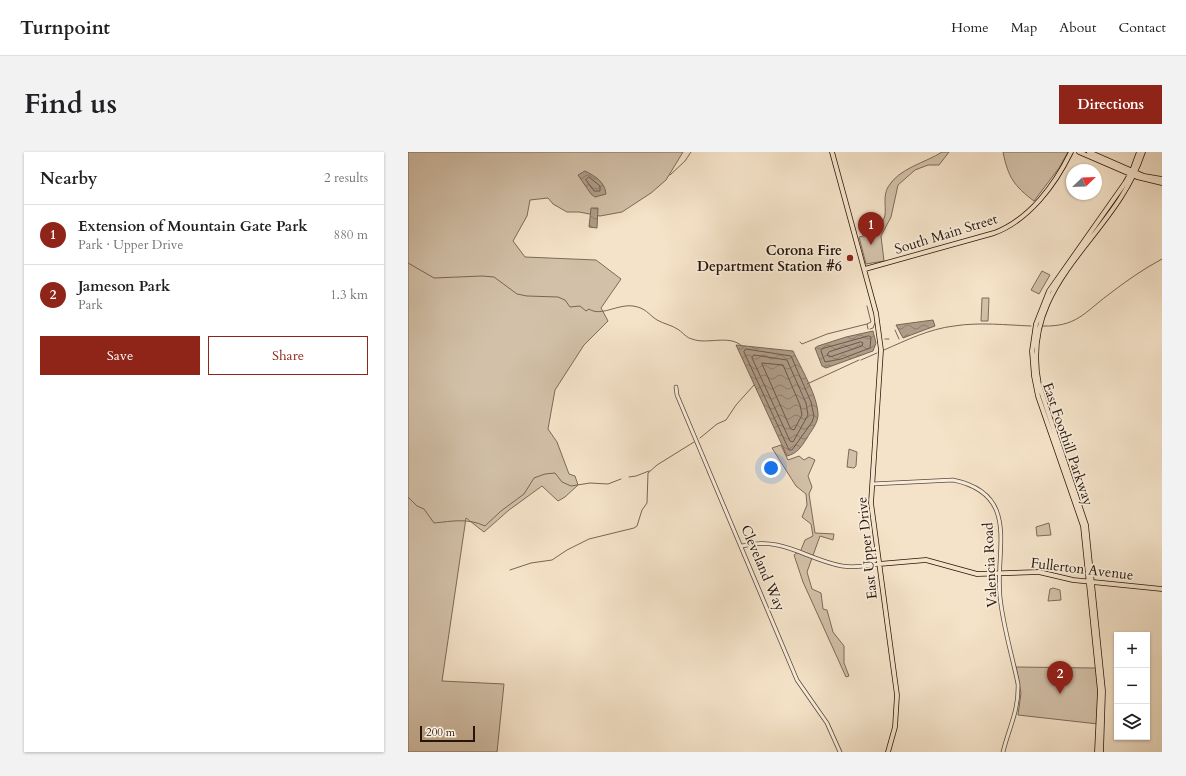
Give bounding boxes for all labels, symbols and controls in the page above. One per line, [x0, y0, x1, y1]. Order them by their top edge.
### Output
text: Turnpoint [20, 15, 110, 41]
text: Home [951, 18, 989, 37]
text: Map [1011, 18, 1037, 37]
text: About [1059, 18, 1096, 37]
text: Contact [1118, 18, 1166, 37]
text: Find us [24, 85, 117, 123]
button: Directions [1059, 85, 1162, 124]
north arrow [1066, 164, 1102, 200]
text: Nearby [40, 167, 97, 190]
text: 2 results [324, 169, 368, 187]
street label: South Main Street [892, 209, 1000, 259]
pin: 1 [858, 212, 884, 245]
text: Extension of Mountain Gate Park [78, 216, 308, 236]
text: 1 [50, 226, 56, 244]
text: 880 m [334, 226, 368, 244]
text: Park · Upper Drive [78, 236, 183, 254]
place label: Corona Fire Department Station #6 [697, 241, 842, 276]
marker: Corona Fire Department Station #6 [845, 253, 855, 263]
text: Jameson Park [78, 276, 170, 296]
text: 2 [50, 286, 56, 304]
text: 1.3 km [330, 286, 368, 304]
text: Park [78, 296, 103, 314]
button: Save [40, 336, 200, 375]
button: Share [208, 336, 368, 375]
street label: East Foothill Parkway [1038, 380, 1098, 509]
your location [761, 458, 781, 478]
street label: East Upper Drive [852, 496, 882, 600]
street label: Valencia Road [978, 521, 1002, 608]
street label: Cleveland Way [736, 522, 790, 614]
street label: Fullerton Avenue [1030, 553, 1134, 585]
map controls [1114, 632, 1150, 740]
button: + [1114, 632, 1150, 668]
pin: 2 [1047, 661, 1073, 694]
button: − [1114, 668, 1150, 704]
button: layers [1114, 704, 1150, 740]
scale bar [420, 724, 475, 743]
text: 200 m [426, 725, 455, 740]

